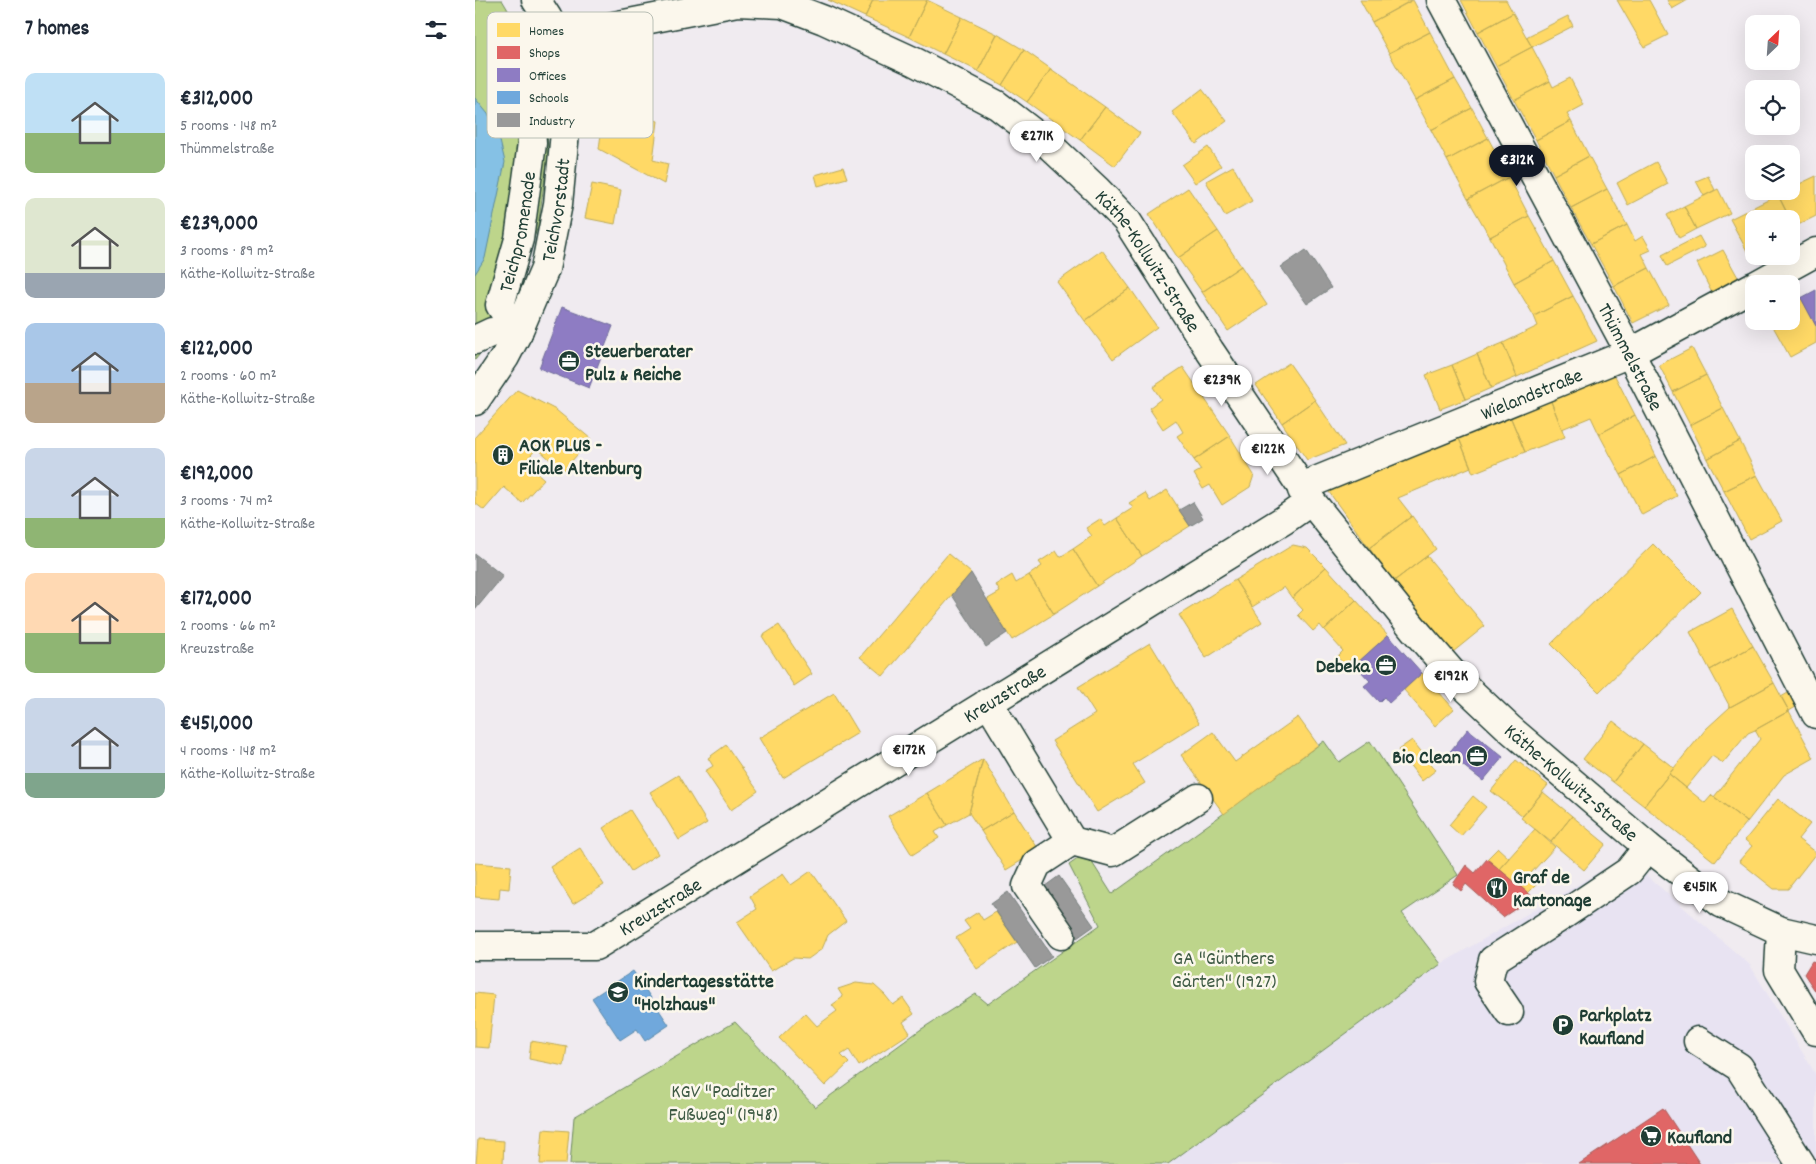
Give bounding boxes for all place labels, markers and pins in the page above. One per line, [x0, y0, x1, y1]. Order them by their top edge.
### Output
pin: €271K [1002, 120, 1072, 163]
pin: €312K [1482, 144, 1552, 187]
place label: Steuerberater Pulz & Reiche [585, 339, 693, 390]
office icon: Steuerberater Pulz & Reiche [557, 349, 581, 373]
pin: €239K [1187, 364, 1257, 407]
place label: AOK PLUS - Filiale Altenburg [519, 433, 642, 484]
pin: €122K [1233, 434, 1303, 476]
building icon: AOK PLUS - Filiale Altenburg [491, 443, 515, 467]
office icon: Debeka [1374, 653, 1398, 677]
place label: Debeka [1316, 654, 1371, 682]
pin: €192K [1416, 660, 1486, 703]
pin: €172K [874, 734, 944, 777]
office icon: Bio Clean [1465, 744, 1489, 768]
place label: Bio Clean [1392, 745, 1461, 773]
place label: Graf de Kartonage [1513, 865, 1592, 916]
pin: €451K [1665, 872, 1735, 914]
restaurant icon: Graf de Kartonage [1485, 876, 1509, 900]
place label: Kindertagesstätte "Holzhaus" [634, 969, 774, 1020]
school or university icon: Kindertagesstätte "Holzhaus" [606, 980, 630, 1004]
place label: Parkplatz Kaufland [1579, 1003, 1652, 1054]
parking icon: Parkplatz Kaufland [1551, 1013, 1575, 1037]
supermarket icon: Kaufland [1639, 1124, 1663, 1148]
place label: Kaufland [1667, 1125, 1732, 1153]

